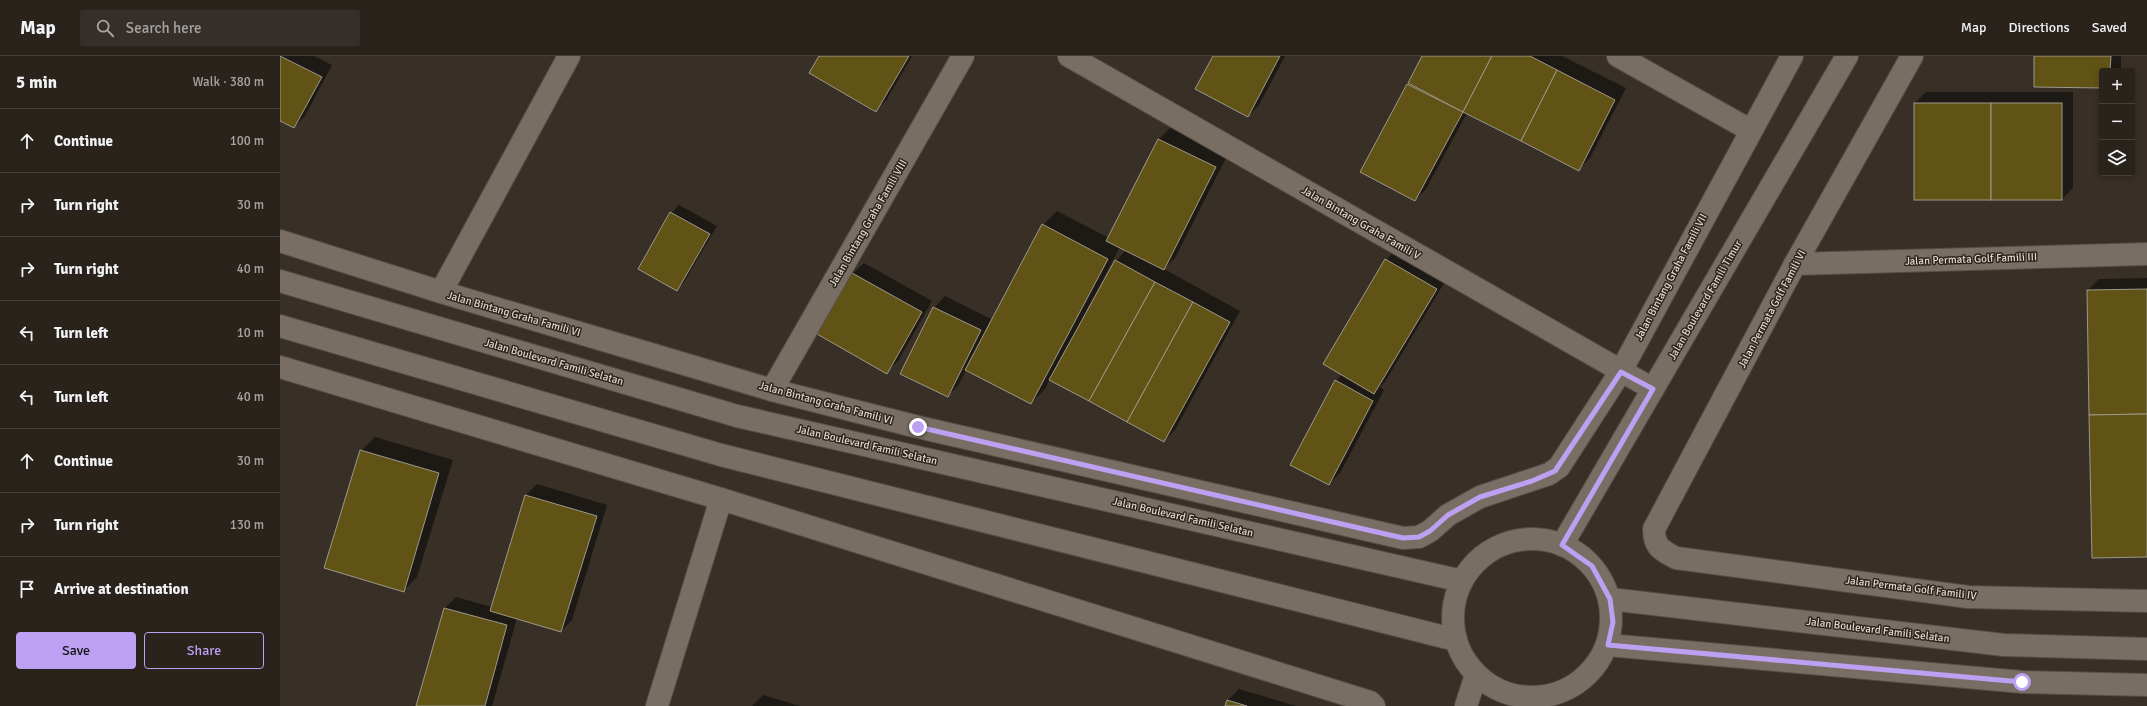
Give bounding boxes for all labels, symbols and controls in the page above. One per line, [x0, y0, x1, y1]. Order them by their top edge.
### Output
search box [80, 10, 360, 46]
text: Map [20, 16, 56, 40]
icon: search [94, 17, 116, 39]
text: Search here [126, 19, 201, 37]
text: Map [1961, 19, 1987, 36]
text: Directions [2009, 19, 2070, 36]
text: Saved [2092, 19, 2127, 36]
map controls [2099, 68, 2135, 176]
button: + [2099, 68, 2135, 104]
text: 5 min [16, 72, 57, 93]
text: Walk · 380 m [193, 74, 264, 90]
button: − [2099, 104, 2135, 140]
icon: ahead [16, 130, 38, 152]
text: Continue [54, 132, 113, 150]
text: 100 m [230, 133, 264, 149]
button: layers [2099, 140, 2135, 176]
street label: Jalan Bintang Graha Famili VIII [826, 157, 910, 289]
street label: Jalan Bintang Graha Famili V [1299, 184, 1423, 263]
icon: right [16, 194, 38, 216]
text: Turn right [54, 196, 119, 214]
text: 30 m [237, 197, 264, 213]
street label: Jalan Bintang Graha Famili VII [1632, 212, 1710, 342]
street label: Jalan Boulevard Famili Timur [1665, 238, 1745, 362]
street label: Jalan Permata Golf Famili VI [1735, 248, 1809, 370]
street label: Jalan Permata Golf Famili III [1905, 250, 2037, 268]
icon: right [16, 258, 38, 280]
text: Turn right [54, 260, 119, 278]
text: 40 m [237, 261, 264, 277]
street label: Jalan Bintang Graha Famili VI [446, 289, 582, 339]
icon: left [16, 322, 38, 344]
text: Turn left [54, 324, 108, 342]
text: 10 m [237, 325, 264, 341]
street label: Jalan Boulevard Famili Selatan [483, 336, 625, 388]
street label: Jalan Bintang Graha Famili VI [758, 379, 894, 427]
icon: left [16, 386, 38, 408]
text: Turn left [54, 388, 108, 406]
text: 40 m [237, 389, 264, 405]
route end [909, 418, 927, 436]
street label: Jalan Boulevard Famili Selatan [795, 422, 939, 468]
icon: ahead [16, 450, 38, 472]
text: Continue [54, 452, 113, 470]
text: 30 m [237, 453, 264, 469]
street label: Jalan Boulevard Famili Selatan [1111, 494, 1255, 540]
icon: right [16, 514, 38, 536]
text: Turn right [54, 516, 119, 534]
text: 130 m [230, 517, 264, 533]
street label: Jalan Permata Golf Famili IV [1845, 574, 1978, 603]
icon: arrive [16, 578, 38, 600]
text: Arrive at destination [54, 580, 189, 598]
street label: Jalan Boulevard Famili Selatan [1806, 615, 1950, 645]
button: Save [16, 632, 136, 669]
button: Share [144, 632, 264, 669]
route start [2013, 673, 2031, 691]

